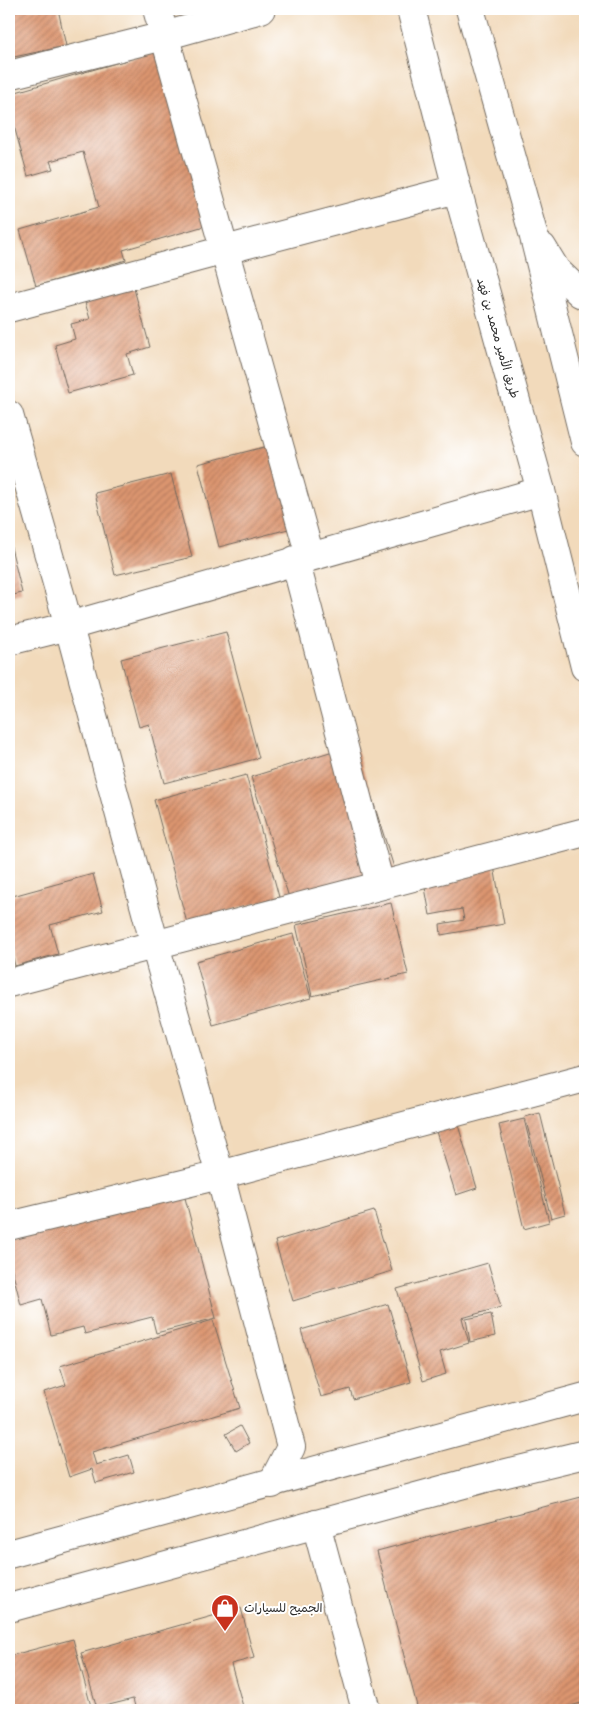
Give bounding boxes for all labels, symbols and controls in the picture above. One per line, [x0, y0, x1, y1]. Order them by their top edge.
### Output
street label: طريق الأمير محمد بن فهد [473, 276, 524, 400]
shop icon: الجميح للسيارات [210, 1593, 240, 1632]
place label: الجميح للسيارات [244, 1599, 323, 1616]

